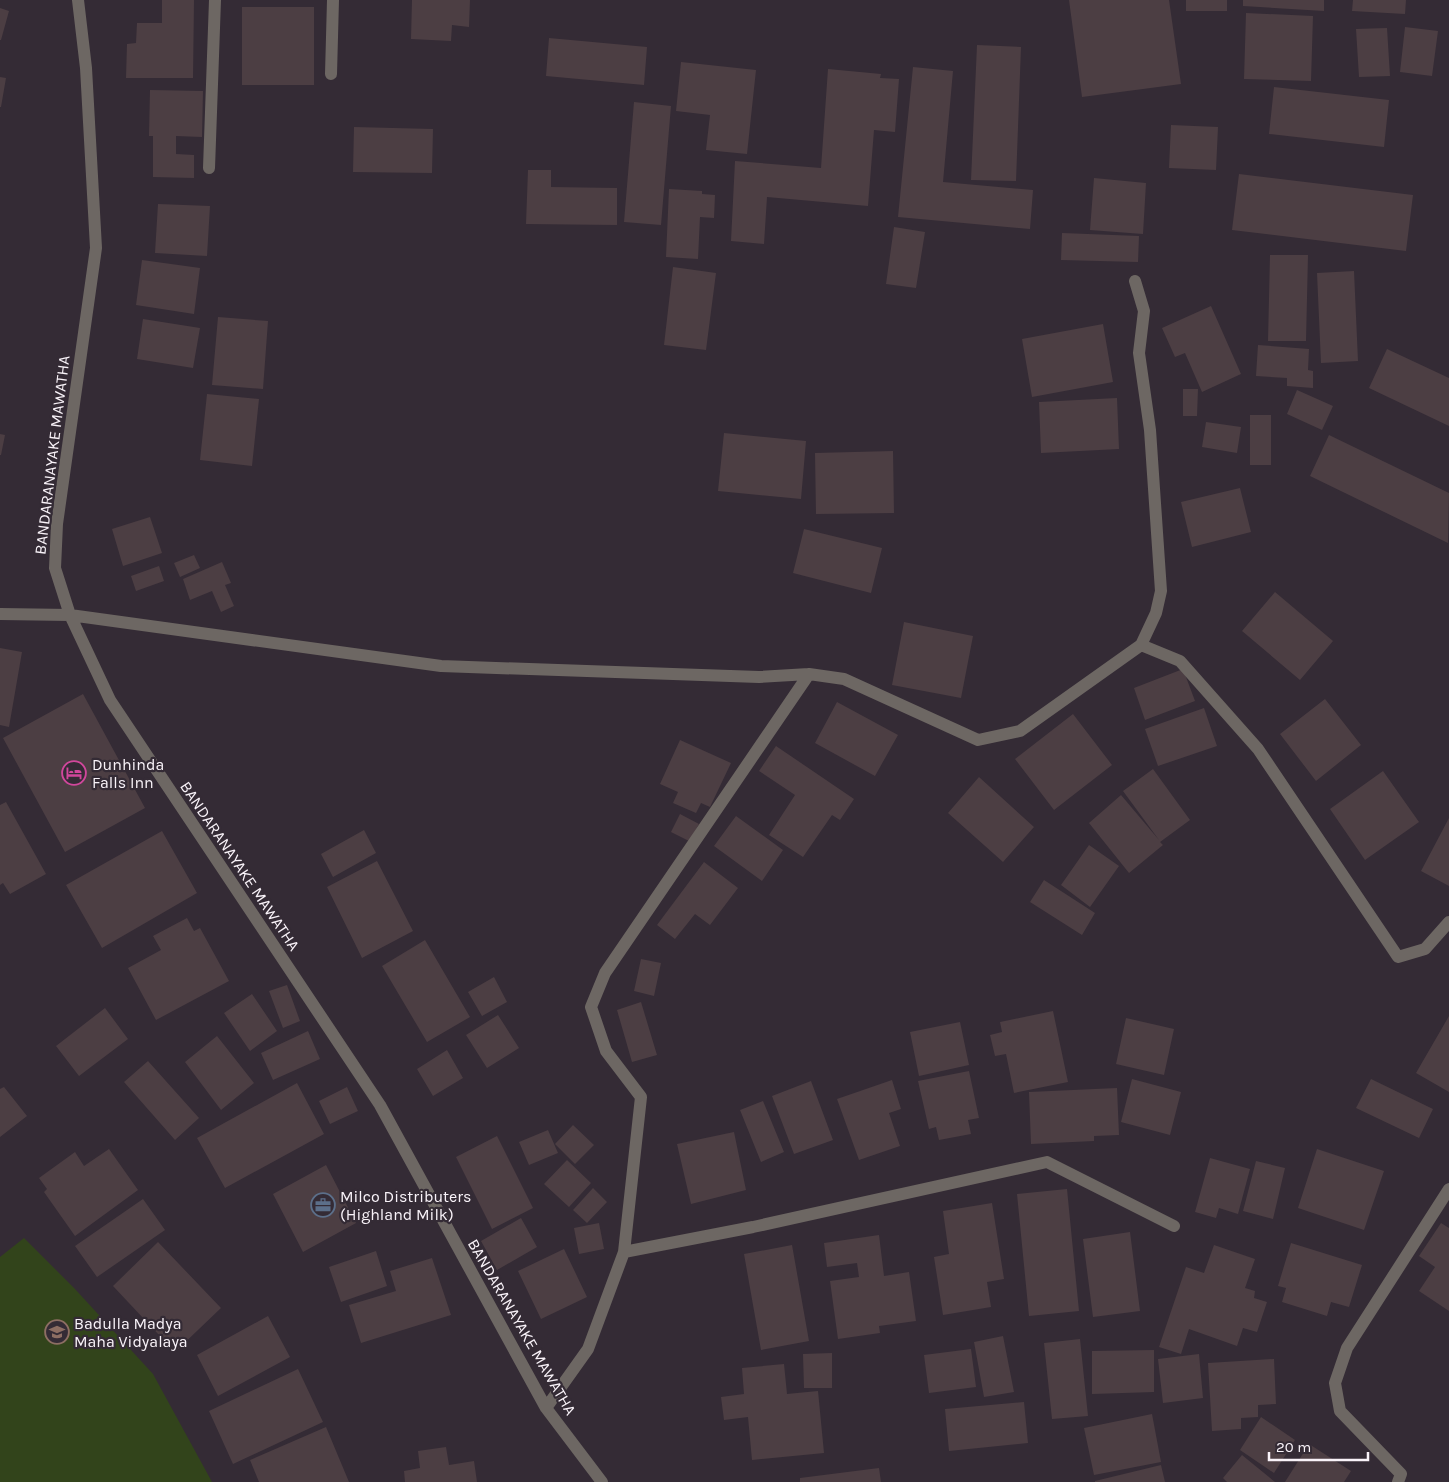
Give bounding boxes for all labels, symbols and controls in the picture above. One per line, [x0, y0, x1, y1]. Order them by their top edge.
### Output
street label: BANDARANAYAKE MAWATHA [30, 354, 74, 556]
place label: Dunhinda Falls Inn [92, 755, 164, 792]
hotel icon: Dunhinda Falls Inn [61, 760, 87, 786]
street label: BANDARANAYAKE MAWATHA [176, 778, 304, 954]
place label: Milco Distributers (Highland Milk) [340, 1187, 472, 1224]
office icon: Milco Distributers (Highland Milk) [310, 1192, 336, 1218]
street label: BANDARANAYAKE MAWATHA [464, 1235, 580, 1419]
place label: Badulla Madya Maha Vidyalaya [74, 1314, 188, 1351]
school or university icon: Badulla Madya Maha Vidyalaya [44, 1319, 70, 1345]
scale bar [1269, 1430, 1368, 1462]
text: 20 m [1276, 1438, 1311, 1456]

